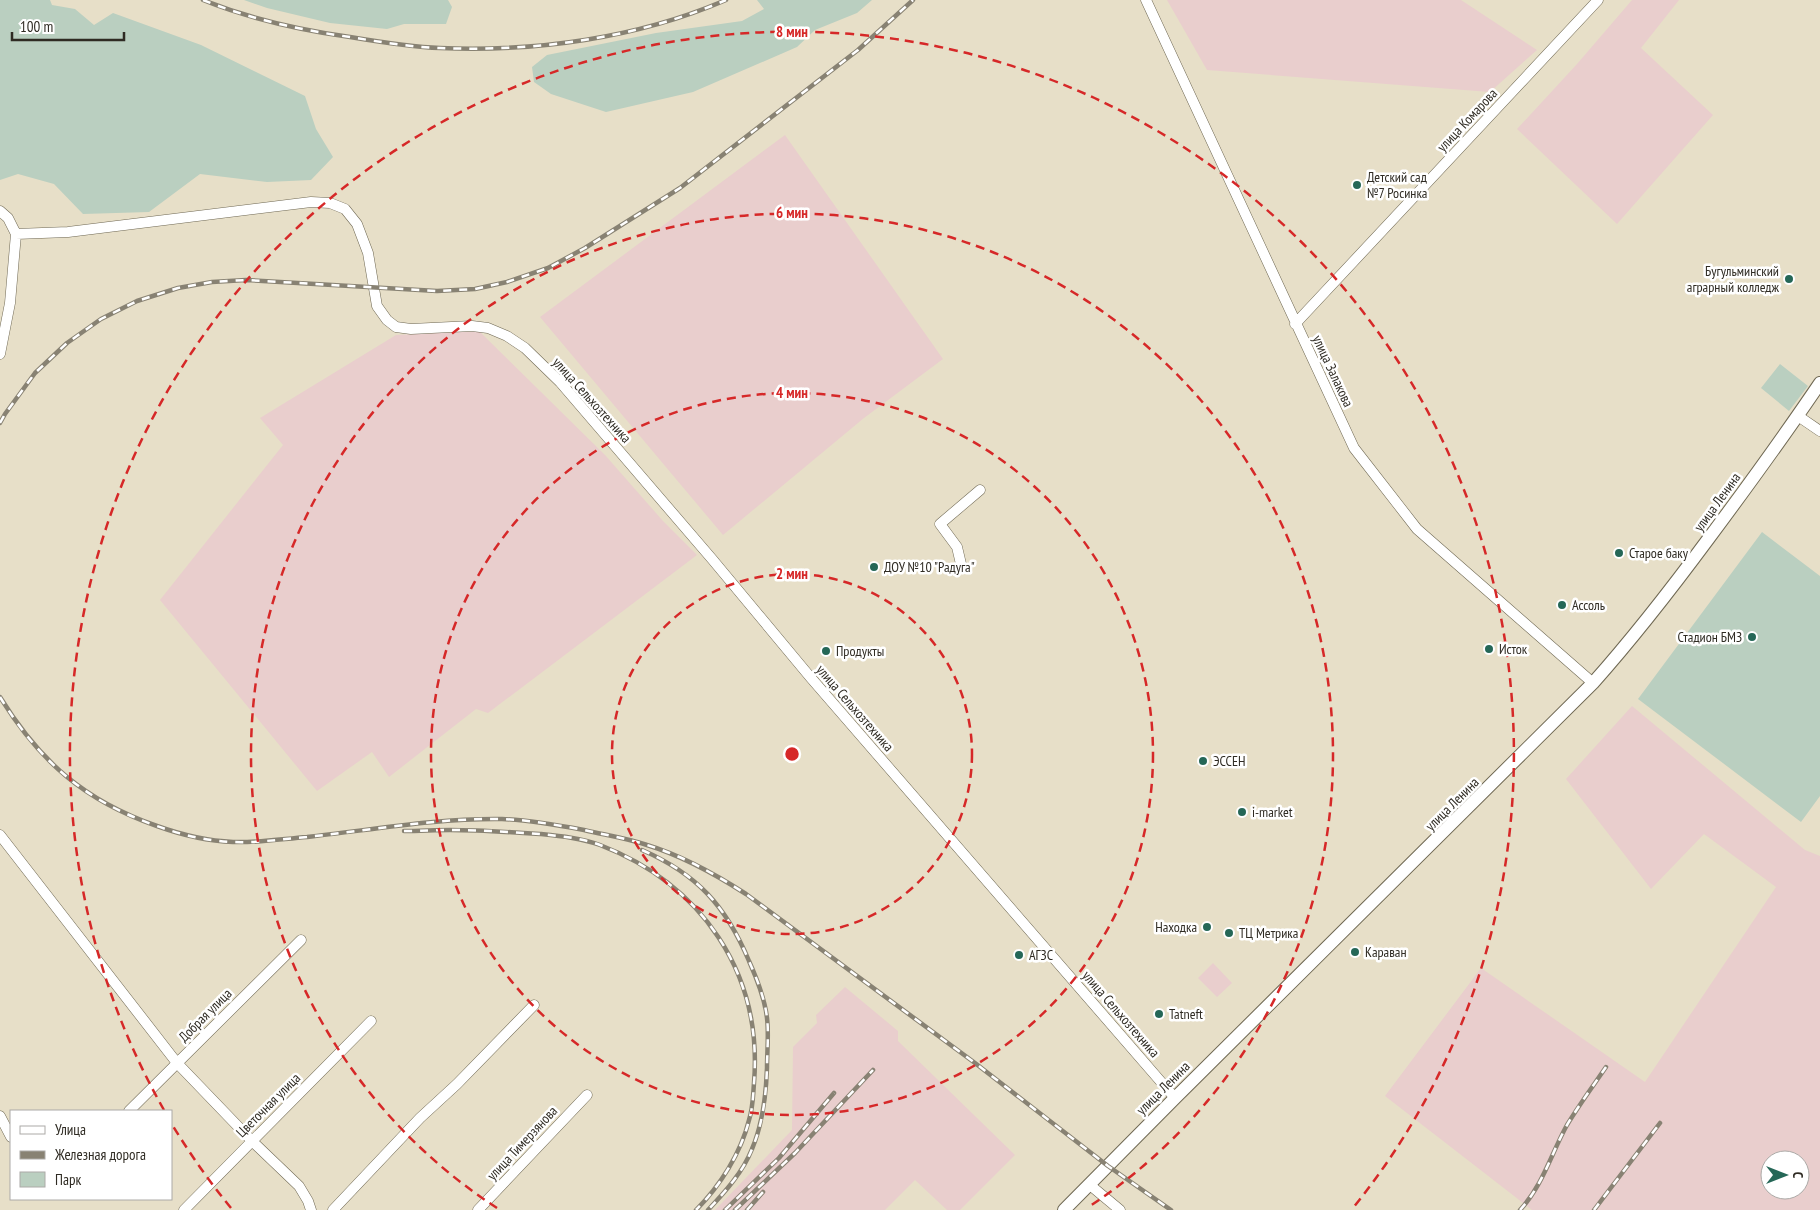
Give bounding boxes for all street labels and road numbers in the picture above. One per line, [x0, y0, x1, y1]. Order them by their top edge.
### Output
street label: улица Комарова [1433, 85, 1501, 155]
street label: улица Залакова [1309, 332, 1357, 410]
street label: улица Сельхозтехника [549, 353, 635, 447]
street label: улица Ленина [1690, 469, 1744, 535]
street label: улица Сельхозтехника [812, 661, 898, 755]
street label: улица Ленина [1421, 773, 1483, 835]
street label: улица Сельхозтехника [1078, 967, 1164, 1061]
street label: Добрая улица [175, 985, 235, 1045]
street label: улица Ленина [1132, 1057, 1194, 1119]
street label: Цветочная улица [232, 1069, 304, 1141]
street label: улица Тимерзянова [483, 1102, 561, 1184]

